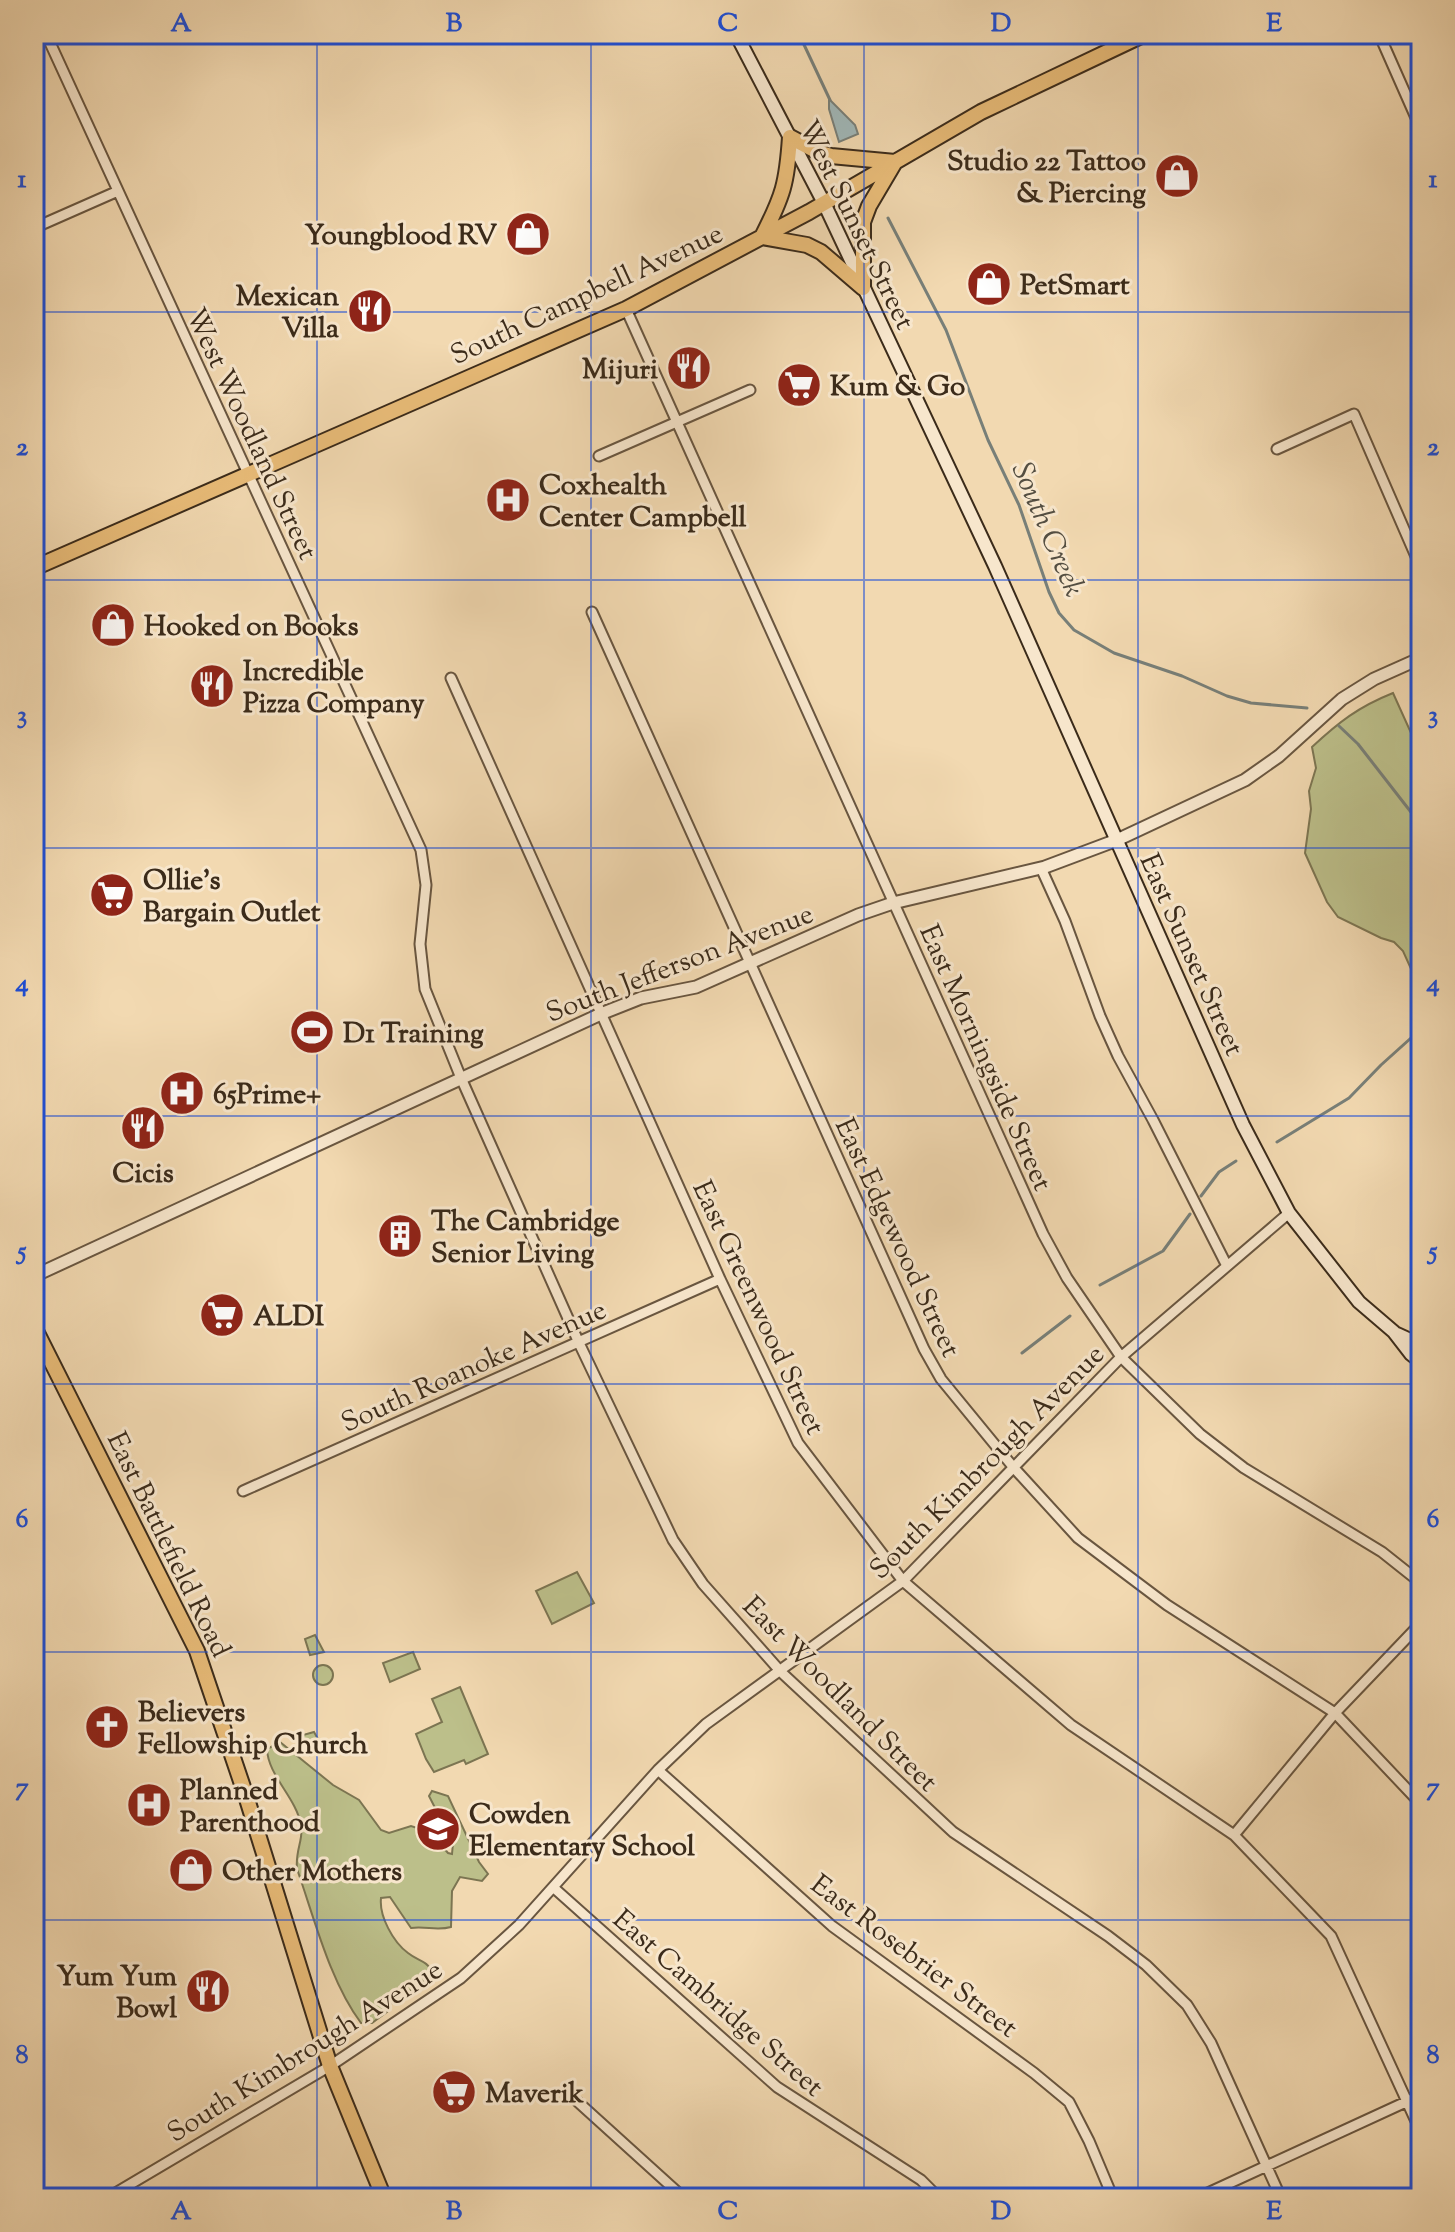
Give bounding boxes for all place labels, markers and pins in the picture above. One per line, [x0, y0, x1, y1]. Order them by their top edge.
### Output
place label: Studio 22 Tattoo & Piercing [947, 143, 1146, 215]
shop icon: Studio 22 Tattoo & Piercing [1153, 152, 1201, 200]
shop icon: Youngblood RV [504, 210, 552, 258]
place label: Youngblood RV [304, 217, 497, 257]
shop icon: PetSmart [965, 260, 1013, 308]
place label: PetSmart [1020, 267, 1130, 307]
place label: Mexican Villa [236, 278, 339, 350]
restaurant icon: Mexican Villa [346, 287, 394, 335]
restaurant icon: Mijuri [665, 344, 713, 392]
place label: Mijuri [582, 351, 658, 391]
supermarket icon: Kum & Go [775, 361, 823, 409]
place label: Kum & Go [830, 368, 965, 408]
place label: Coxhealth Center Campbell [539, 467, 746, 539]
hospital icon: Coxhealth Center Campbell [484, 476, 532, 524]
shop icon: Hooked on Books [89, 601, 137, 649]
place label: Hooked on Books [144, 608, 358, 648]
place label: Incredible Pizza Company [243, 653, 425, 725]
restaurant icon: Incredible Pizza Company [188, 662, 236, 710]
place label: Ollie's Bargain Outlet [143, 862, 321, 934]
supermarket icon: Ollie's Bargain Outlet [88, 871, 136, 919]
sports icon: D1 Training [288, 1008, 336, 1056]
place label: D1 Training [343, 1015, 484, 1055]
hospital icon: 65Prime+ [158, 1069, 206, 1117]
place label: 65Prime+ [213, 1076, 321, 1116]
restaurant icon: Cicis [119, 1104, 167, 1152]
place label: Cicis [112, 1155, 174, 1195]
place label: The Cambridge Senior Living [431, 1203, 620, 1275]
building icon: The Cambridge Senior Living [376, 1212, 424, 1260]
supermarket icon: ALDI [198, 1291, 246, 1339]
place label: ALDI [253, 1298, 325, 1338]
place label: Believers Fellowship Church [138, 1694, 368, 1766]
church icon: Believers Fellowship Church [83, 1703, 131, 1751]
place label: Planned Parenthood [180, 1772, 320, 1844]
hospital icon: Planned Parenthood [125, 1781, 173, 1829]
place label: Cowden Elementary School [469, 1796, 695, 1868]
school or university icon: Cowden Elementary School [414, 1805, 462, 1853]
shop icon: Other Mothers [167, 1846, 215, 1894]
place label: Other Mothers [222, 1853, 402, 1893]
place label: Yum Yum Bowl [56, 1958, 178, 2030]
restaurant icon: Yum Yum Bowl [184, 1967, 232, 2015]
supermarket icon: Maverik [430, 2068, 478, 2116]
place label: Maverik [485, 2075, 585, 2115]

